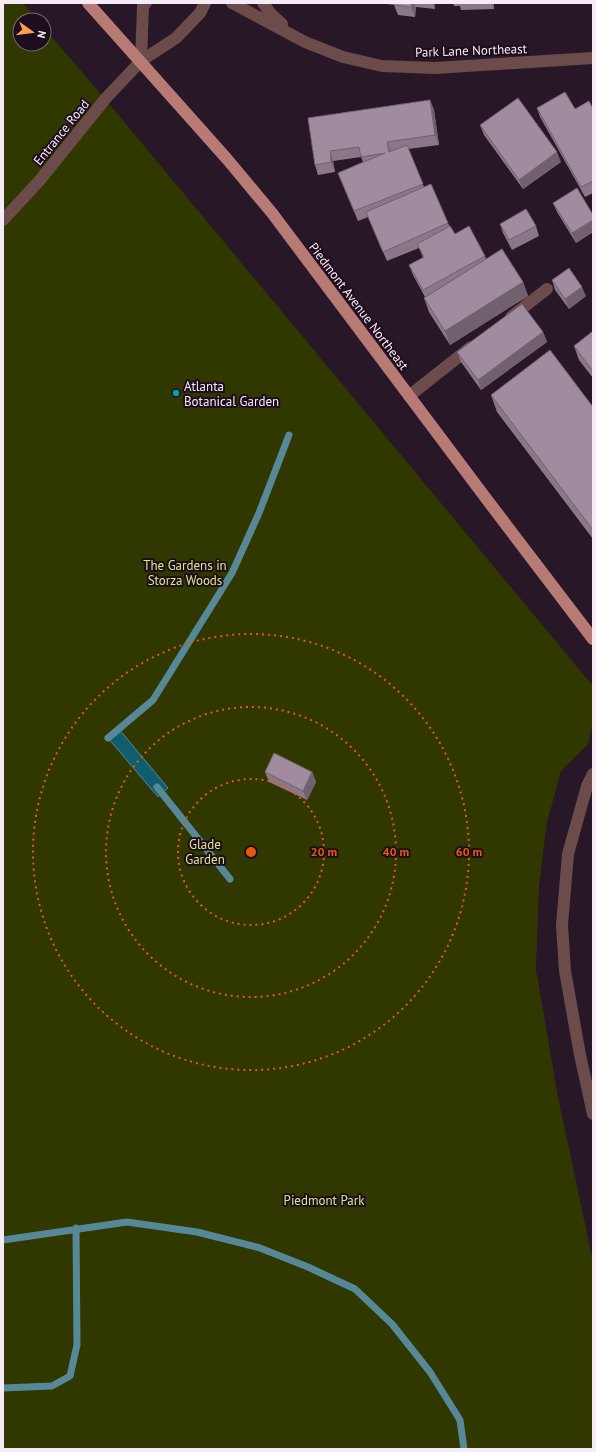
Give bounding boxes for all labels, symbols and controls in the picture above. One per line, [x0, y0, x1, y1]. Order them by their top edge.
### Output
north arrow [12, 12, 52, 52]
text: N [34, 29, 49, 40]
street label: Park Lane Northeast [415, 40, 528, 61]
street label: Entrance Road [30, 96, 93, 169]
street label: Piedmont Avenue Northeast [305, 239, 413, 374]
place label: Atlanta Botanical Garden [184, 378, 279, 410]
marker: Atlanta Botanical Garden [171, 388, 181, 398]
park label: The Gardens in Storza Woods [143, 557, 227, 589]
park label: Glade Garden [185, 836, 225, 868]
text: 20 m [311, 844, 337, 859]
text: 40 m [383, 844, 409, 859]
text: 60 m [456, 844, 482, 859]
centre of rings [244, 845, 258, 859]
park label: Piedmont Park [284, 1192, 365, 1209]

